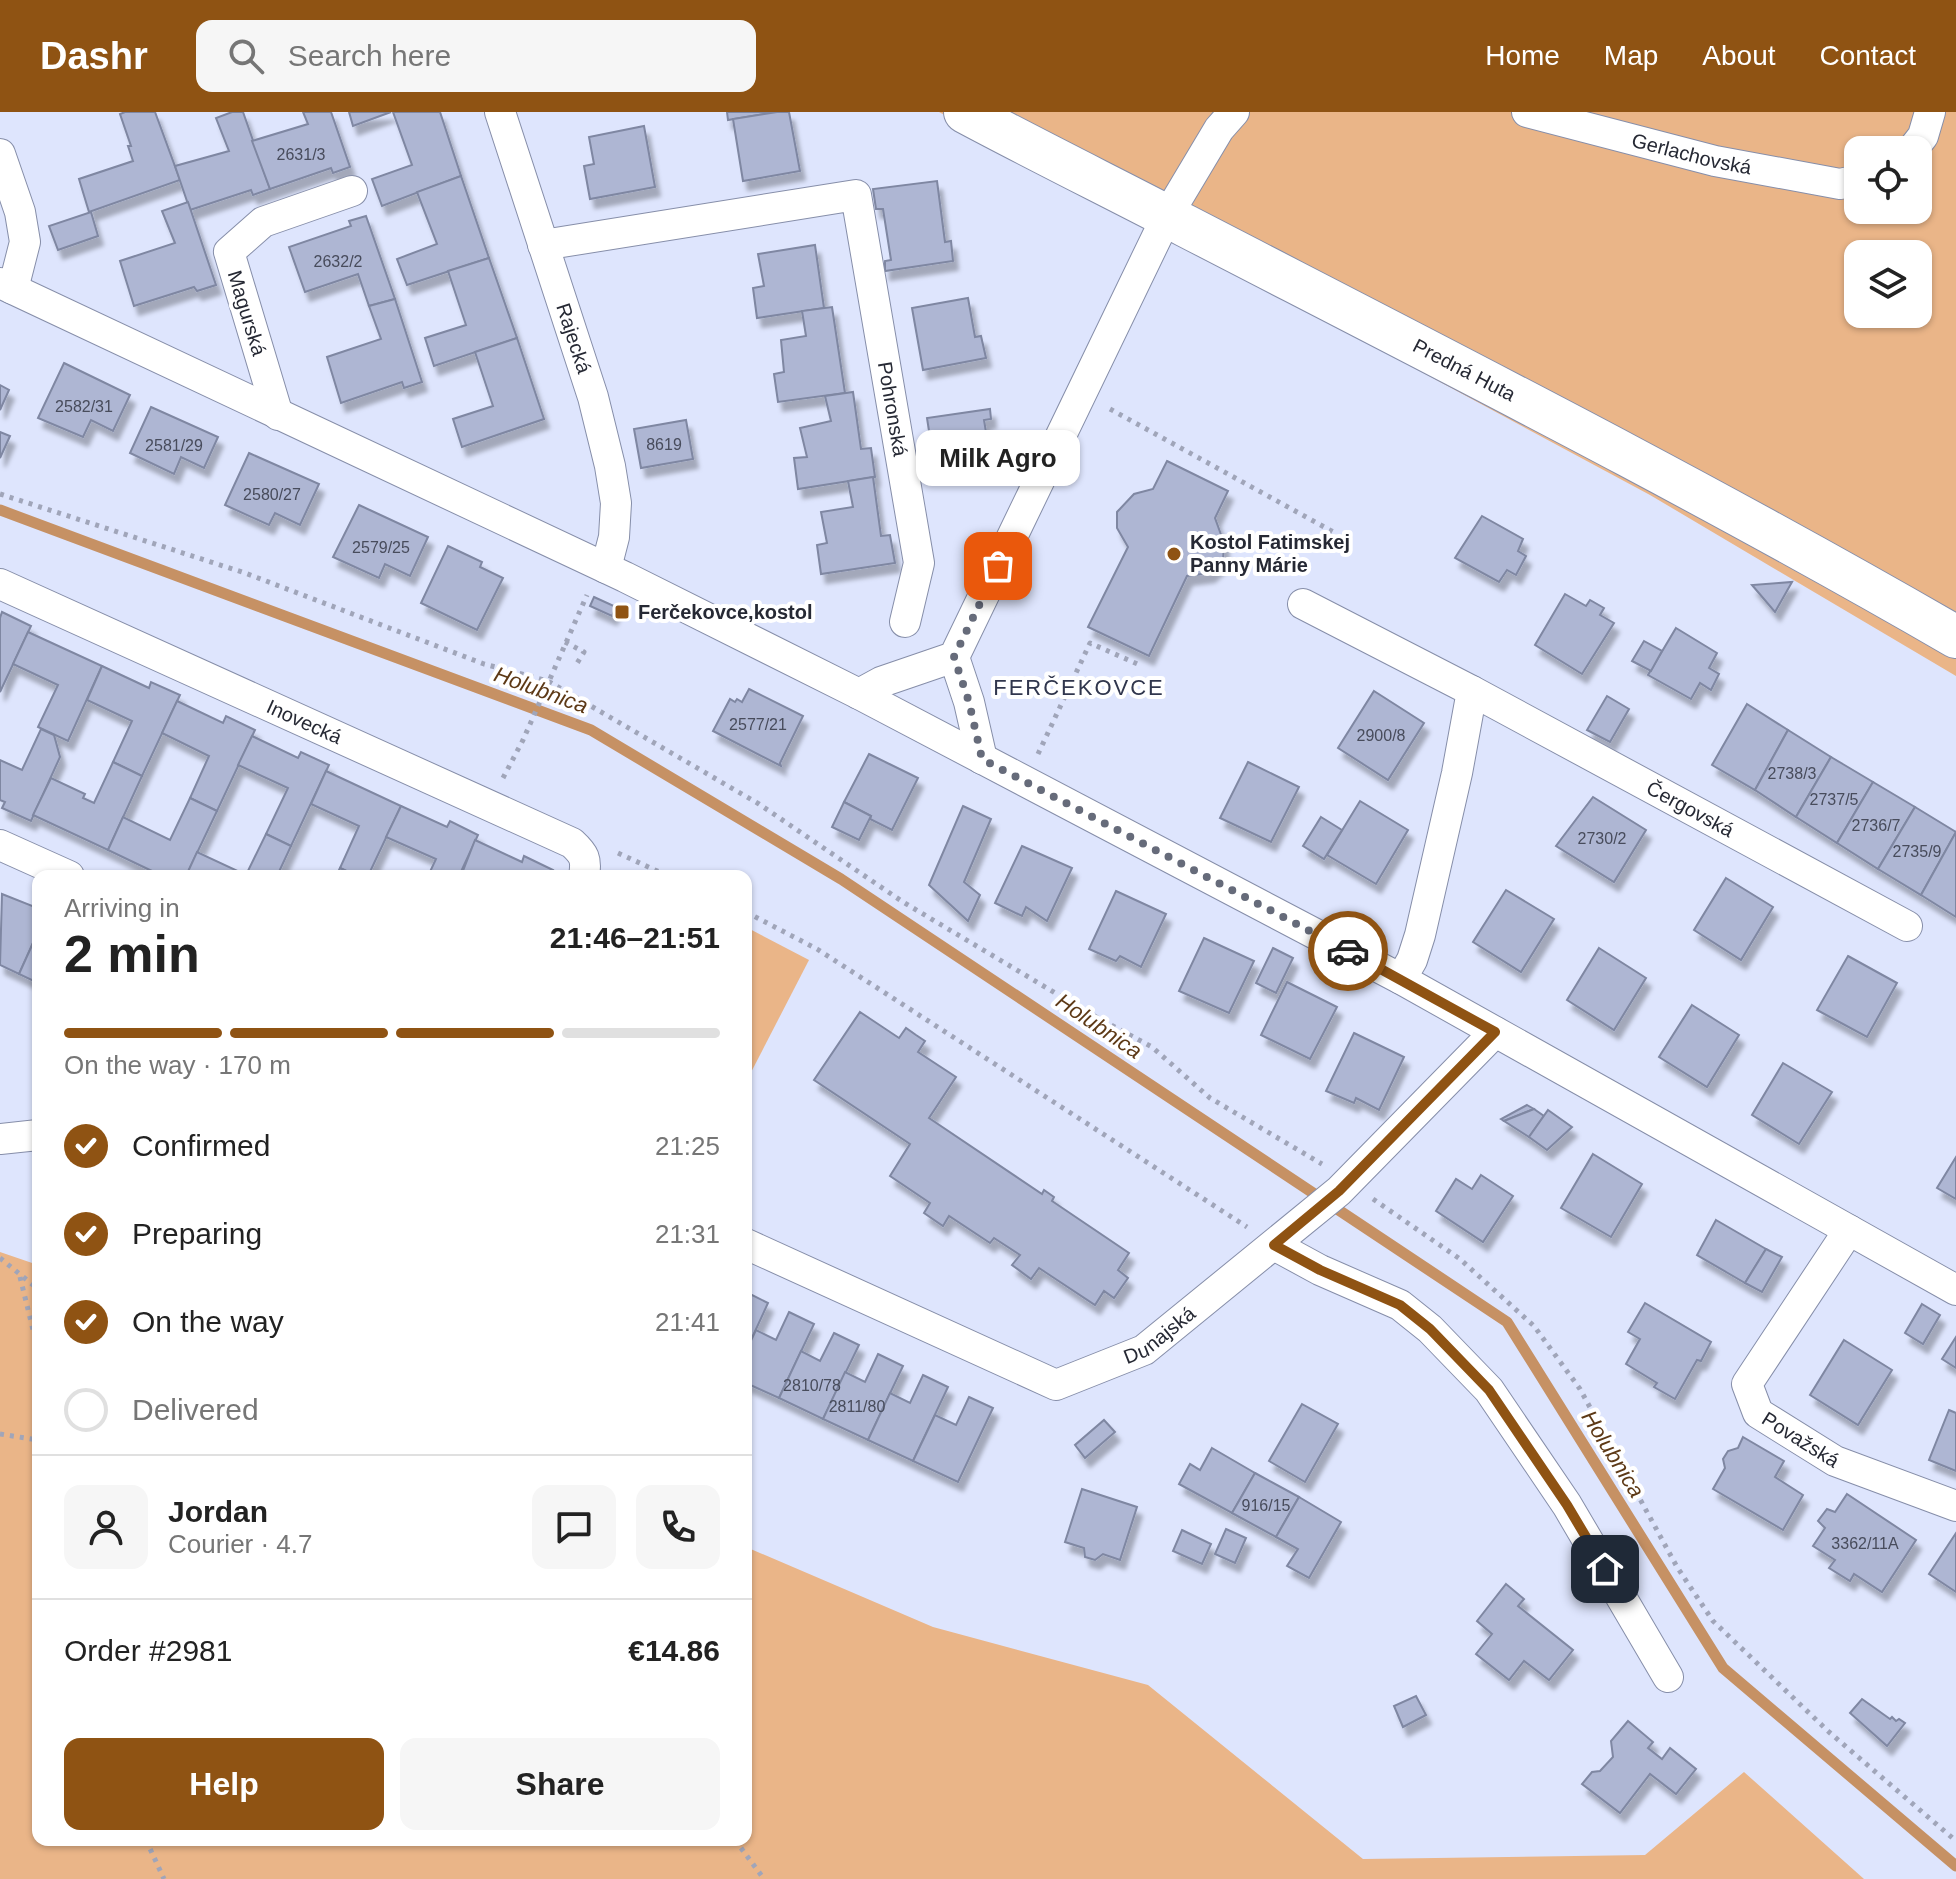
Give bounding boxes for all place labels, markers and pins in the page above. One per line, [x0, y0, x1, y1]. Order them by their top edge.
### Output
callout: Milk Agro [916, 430, 1080, 486]
place label: Kostol Fatimskej Panny Márie [1190, 531, 1350, 576]
pin [964, 532, 1032, 600]
marker: Kostol Fatimskej Panny Márie [1165, 545, 1183, 563]
place label: Ferčekovce,kostol [638, 601, 813, 623]
marker: Ferčekovce,kostol [613, 603, 631, 621]
pin [1571, 1535, 1639, 1603]

